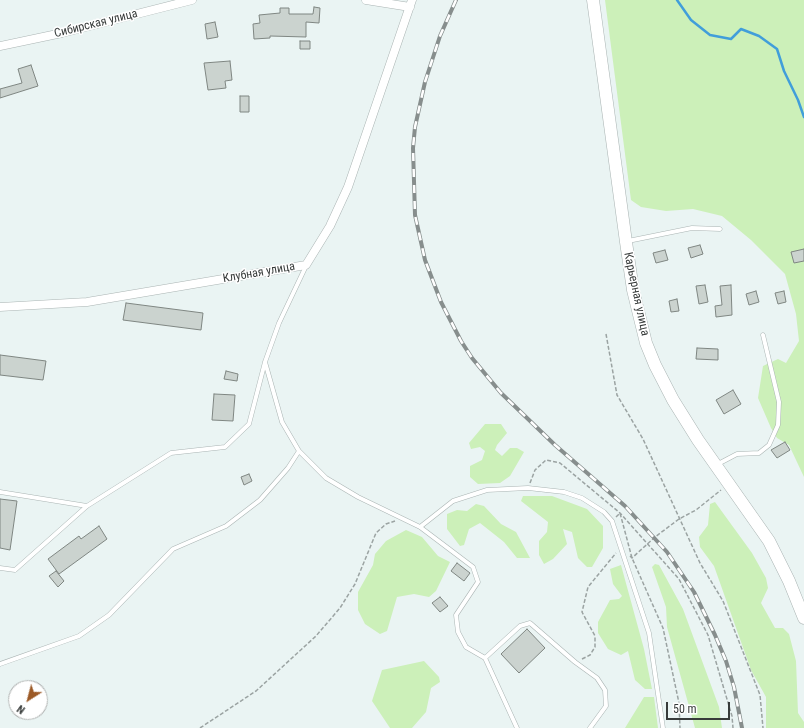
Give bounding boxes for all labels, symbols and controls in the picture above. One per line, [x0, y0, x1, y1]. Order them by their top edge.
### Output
street label: Сибирская улица [53, 7, 139, 41]
street label: Карьерная улица [620, 251, 652, 337]
street label: Клубная улица [222, 260, 296, 286]
north arrow [8, 680, 48, 720]
scale bar [668, 694, 732, 720]
text: N [15, 702, 28, 717]
text: 50 m [673, 702, 697, 716]

